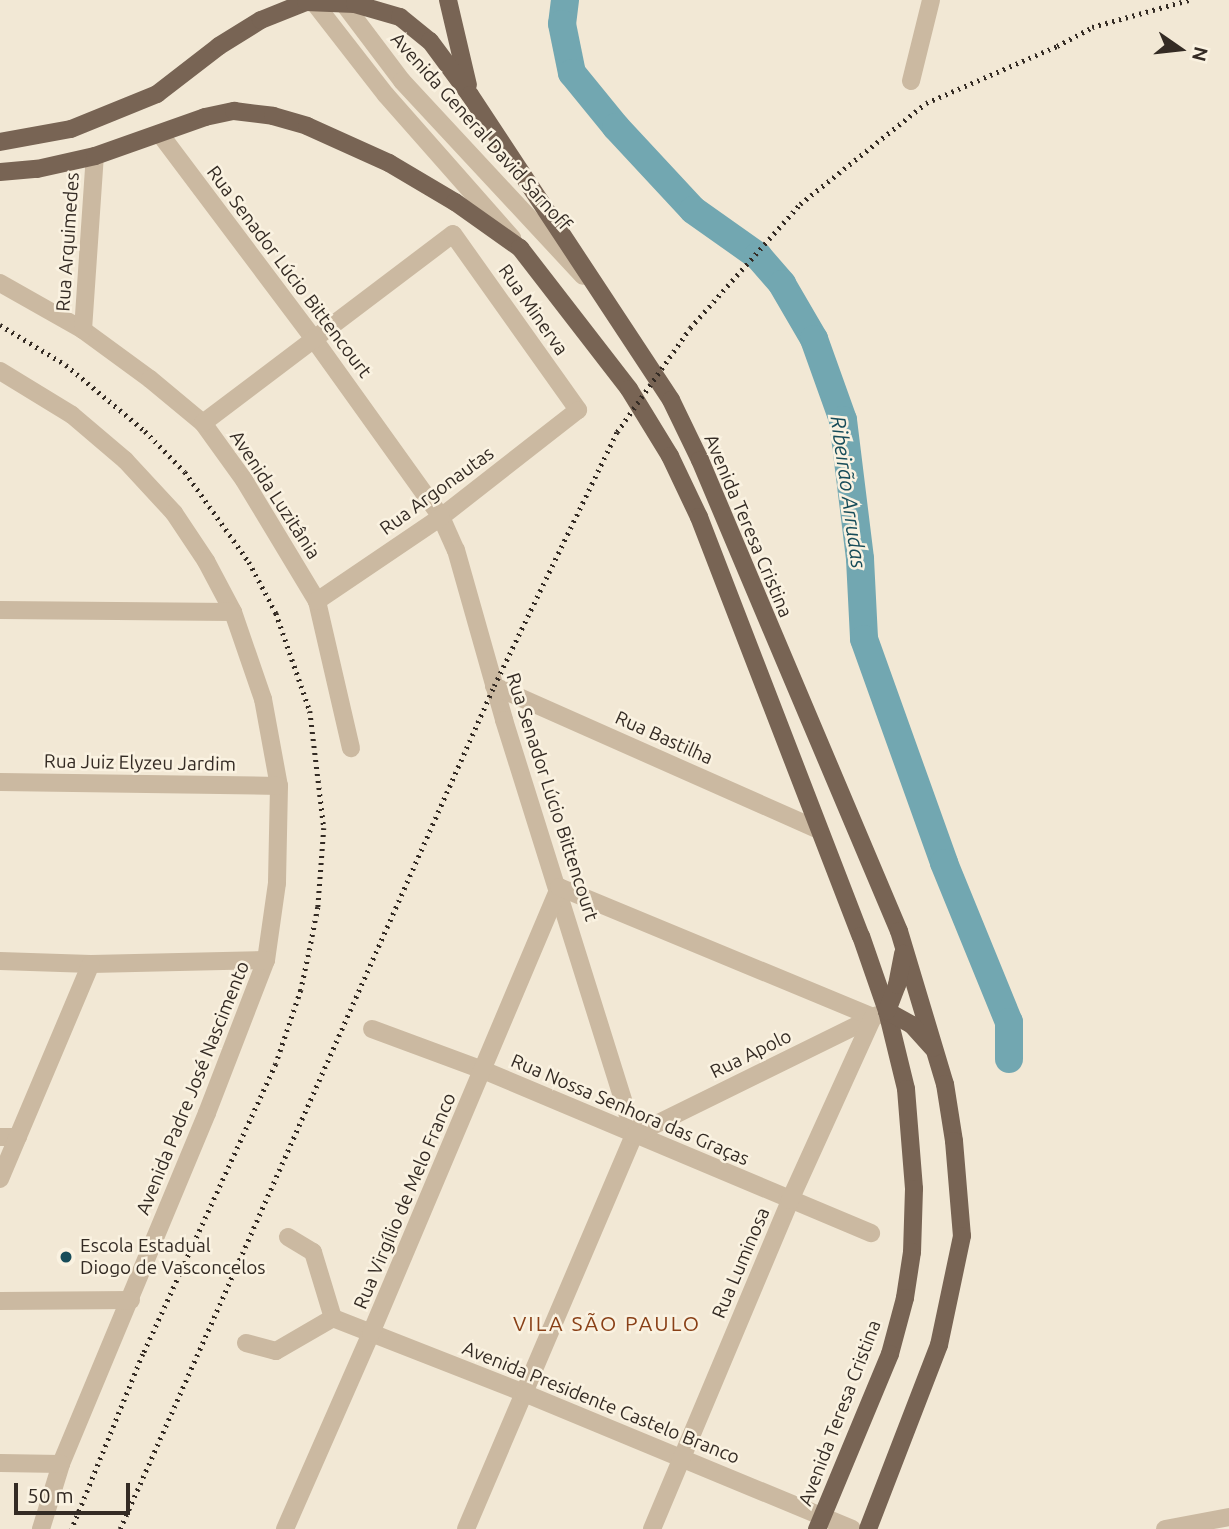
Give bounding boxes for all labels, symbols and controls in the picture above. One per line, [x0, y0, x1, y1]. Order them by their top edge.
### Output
north arrow [1145, 14, 1215, 84]
street label: Avenida General David Sarnoff [386, 28, 576, 236]
text: N [1188, 45, 1213, 64]
street label: Rua Senador Lúcio Bittencourt [202, 162, 376, 382]
street label: Rua Arquimedes [52, 172, 84, 312]
street label: Rua Minerva [493, 260, 573, 360]
water label: Ribeirão Arrudas [826, 414, 872, 570]
street label: Avenida Luzitânia [225, 426, 325, 564]
street label: Avenida Teresa Cristina [699, 431, 797, 621]
street label: Rua Argonautas [376, 442, 498, 540]
street label: Rua Senador Lúcio Bittencourt [501, 670, 603, 924]
street label: Rua Bastilha [612, 706, 716, 770]
street label: Rua Juiz Elyzeu Jardim [44, 750, 236, 776]
street label: Avenida Padre José Nascimento [132, 958, 254, 1218]
street label: Rua Apolo [707, 1025, 795, 1083]
street label: Rua Nossa Senhora das Graças [508, 1049, 752, 1171]
street label: Rua Virgílio de Melo Franco [349, 1089, 461, 1313]
street label: Rua Luminosa [707, 1204, 775, 1322]
place label: Escola Estadual Diogo de Vasconcelos [80, 1235, 266, 1279]
marker: Escola Estadual Diogo de Vasconcelos [58, 1249, 74, 1265]
district label: VILA SÃO PAULO [515, 1310, 699, 1336]
street label: Avenida Teresa Cristina [794, 1317, 886, 1509]
street label: Avenida Presidente Castelo Branco [459, 1337, 743, 1469]
scale bar [18, 1470, 133, 1514]
text: 50 m [27, 1483, 74, 1507]

